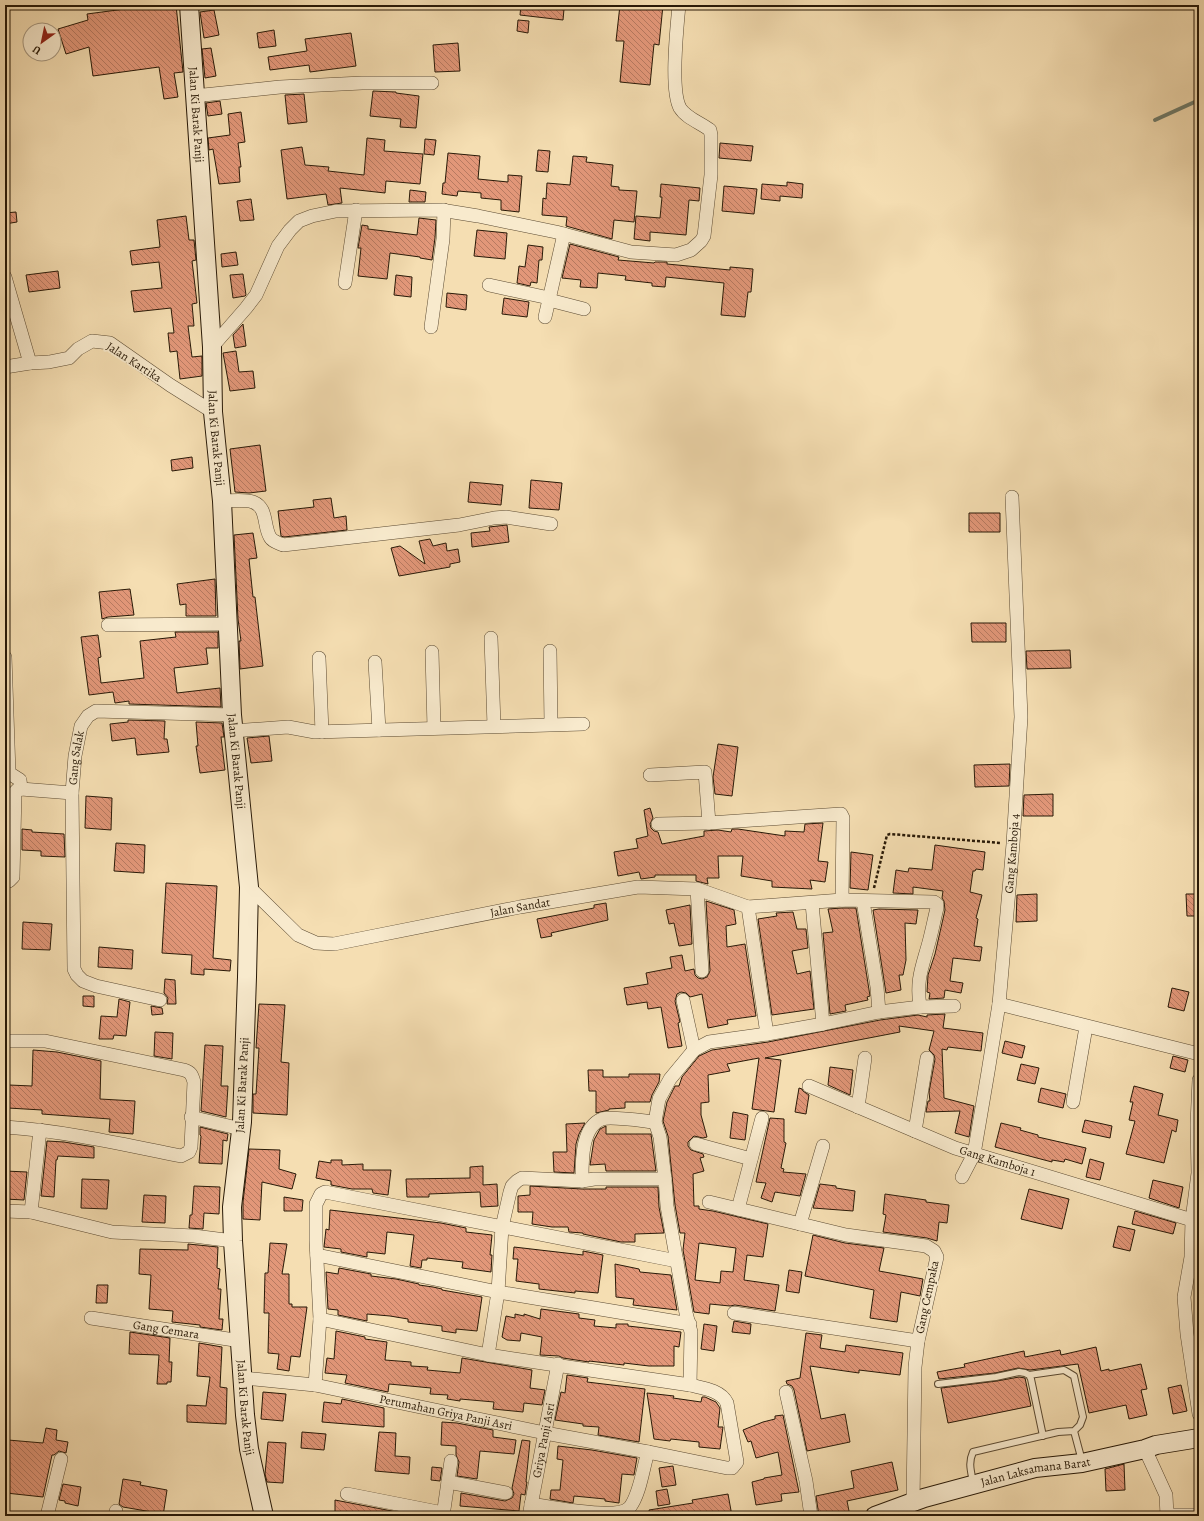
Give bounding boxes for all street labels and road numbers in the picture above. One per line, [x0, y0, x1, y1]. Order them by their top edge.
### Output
street label: Jalan Ki Barak Panji [185, 66, 208, 163]
street label: Jalan Kartika [103, 338, 165, 386]
street label: Jalan Ki Barak Panji [205, 390, 228, 487]
street label: Jalan Ki Barak Panji [224, 713, 249, 810]
street label: Gang Salak [65, 729, 88, 786]
street label: Gang Kamboja 4 [1001, 813, 1023, 894]
street label: Jalan Sandat [489, 894, 551, 921]
street label: Jalan Ki Barak Panji [231, 1037, 253, 1133]
street label: Gang Kamboja 1 [958, 1142, 1037, 1180]
street label: Gang Cempaka [911, 1259, 943, 1335]
street label: Gang Cemara [132, 1317, 201, 1343]
street label: Jalan Ki Barak Panji [233, 1359, 258, 1457]
street label: Perumahan Griya Panji Asri [378, 1391, 514, 1434]
street label: Griya Panji Asri [528, 1401, 558, 1479]
street label: Jalan Laksamana Barat [979, 1453, 1092, 1490]

